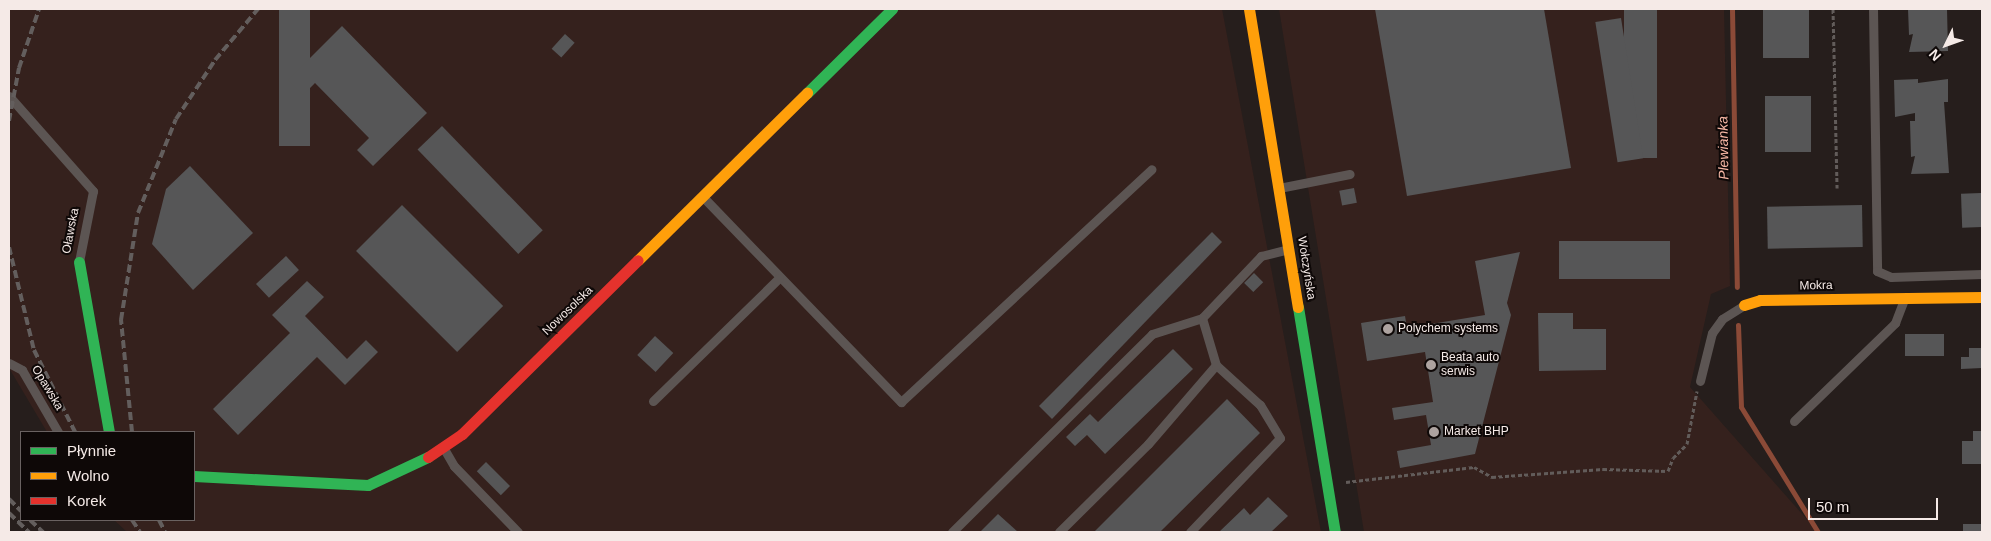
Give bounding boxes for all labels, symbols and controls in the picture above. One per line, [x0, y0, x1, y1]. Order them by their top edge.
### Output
north arrow [1921, 20, 1971, 70]
text: N [1926, 46, 1944, 64]
water label: Plewianka [1714, 116, 1732, 180]
street label: Oławska [60, 207, 82, 255]
street label: Wołczyńska [1294, 235, 1318, 301]
street label: Mokra [1799, 279, 1833, 293]
street label: Nowosolska [540, 283, 596, 339]
place label: Polychem systems [1398, 322, 1498, 336]
marker: Polychem systems [1382, 323, 1394, 335]
place label: Beata auto serwis [1441, 351, 1499, 379]
marker: Beata auto serwis [1425, 359, 1437, 371]
street label: Opawska [28, 363, 66, 413]
place label: Market BHP [1444, 425, 1509, 439]
marker: Market BHP [1428, 426, 1440, 438]
legend [20, 431, 195, 521]
text: Płynnie [67, 442, 116, 459]
text: Wolno [67, 467, 109, 484]
scale bar [1811, 488, 1941, 520]
text: Korek [67, 492, 106, 509]
text: 50 m [1816, 498, 1849, 515]

